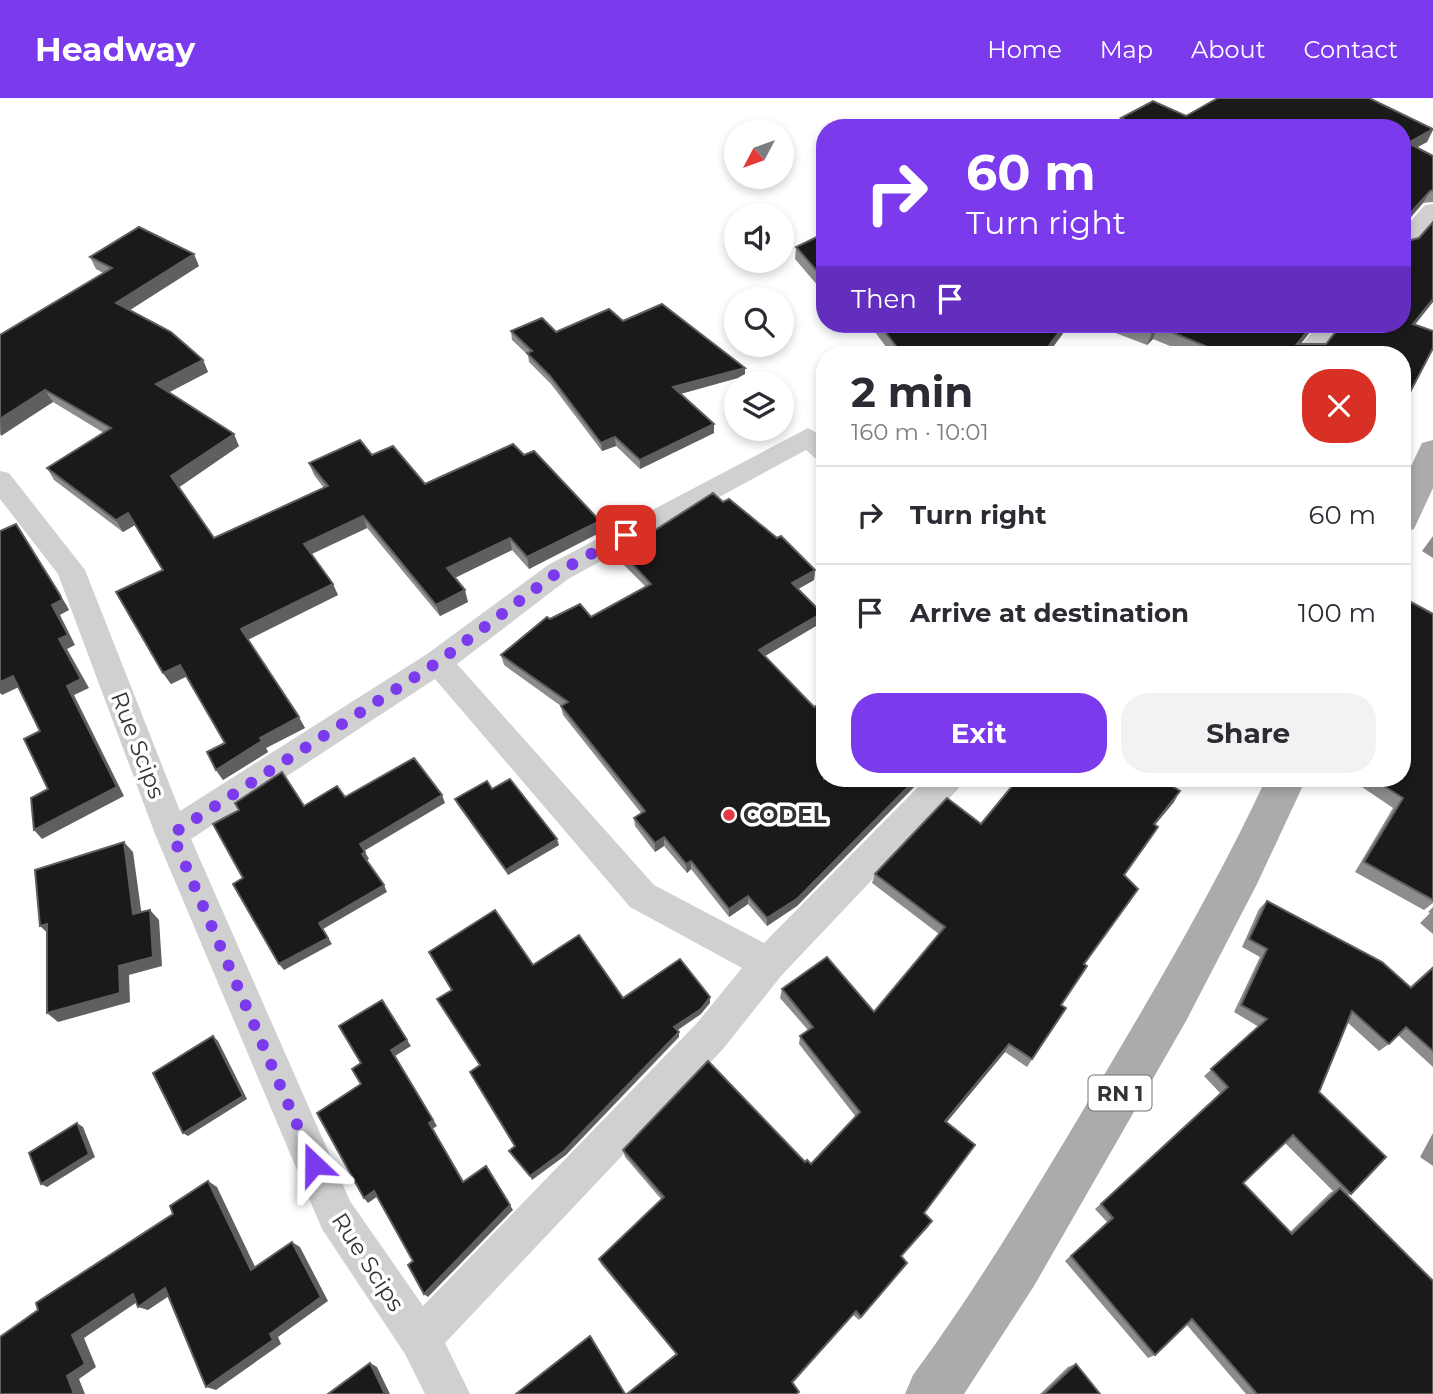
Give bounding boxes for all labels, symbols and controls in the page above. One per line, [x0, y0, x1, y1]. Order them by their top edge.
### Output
text: Headway [35, 29, 195, 69]
text: Home [987, 35, 1062, 64]
text: Map [1100, 35, 1153, 64]
text: About [1191, 35, 1265, 64]
text: Contact [1303, 35, 1398, 64]
north arrow [724, 119, 794, 189]
map controls [724, 119, 794, 441]
text: 60 m [966, 143, 1096, 202]
icon: right [851, 147, 942, 238]
button: sound [724, 203, 794, 273]
text: Turn right [966, 203, 1126, 242]
icon: arrive [931, 280, 969, 318]
text: Then [851, 283, 917, 315]
button: search [724, 287, 794, 357]
text: 2 min [851, 366, 973, 418]
button: close [1302, 369, 1376, 443]
button: layers [724, 371, 794, 441]
text: 160 m · 10:01 [851, 418, 989, 446]
icon: right [851, 496, 889, 534]
text: Turn right [910, 499, 1046, 531]
text: 60 m [1309, 499, 1376, 531]
pin [596, 505, 656, 565]
icon: arrive [607, 516, 645, 554]
icon: arrive [851, 594, 889, 632]
text: Arrive at destination [910, 597, 1189, 629]
text: 100 m [1298, 597, 1376, 629]
street label: Rue Scips [105, 688, 171, 802]
button: Exit [851, 693, 1107, 773]
button: Share [1121, 693, 1376, 773]
place label: CODEL [743, 801, 827, 829]
marker: CODEL [721, 807, 737, 823]
road number: RN 1 [1088, 1076, 1152, 1110]
position arrow [277, 1127, 351, 1201]
street label: Rue Scips [326, 1207, 410, 1317]

